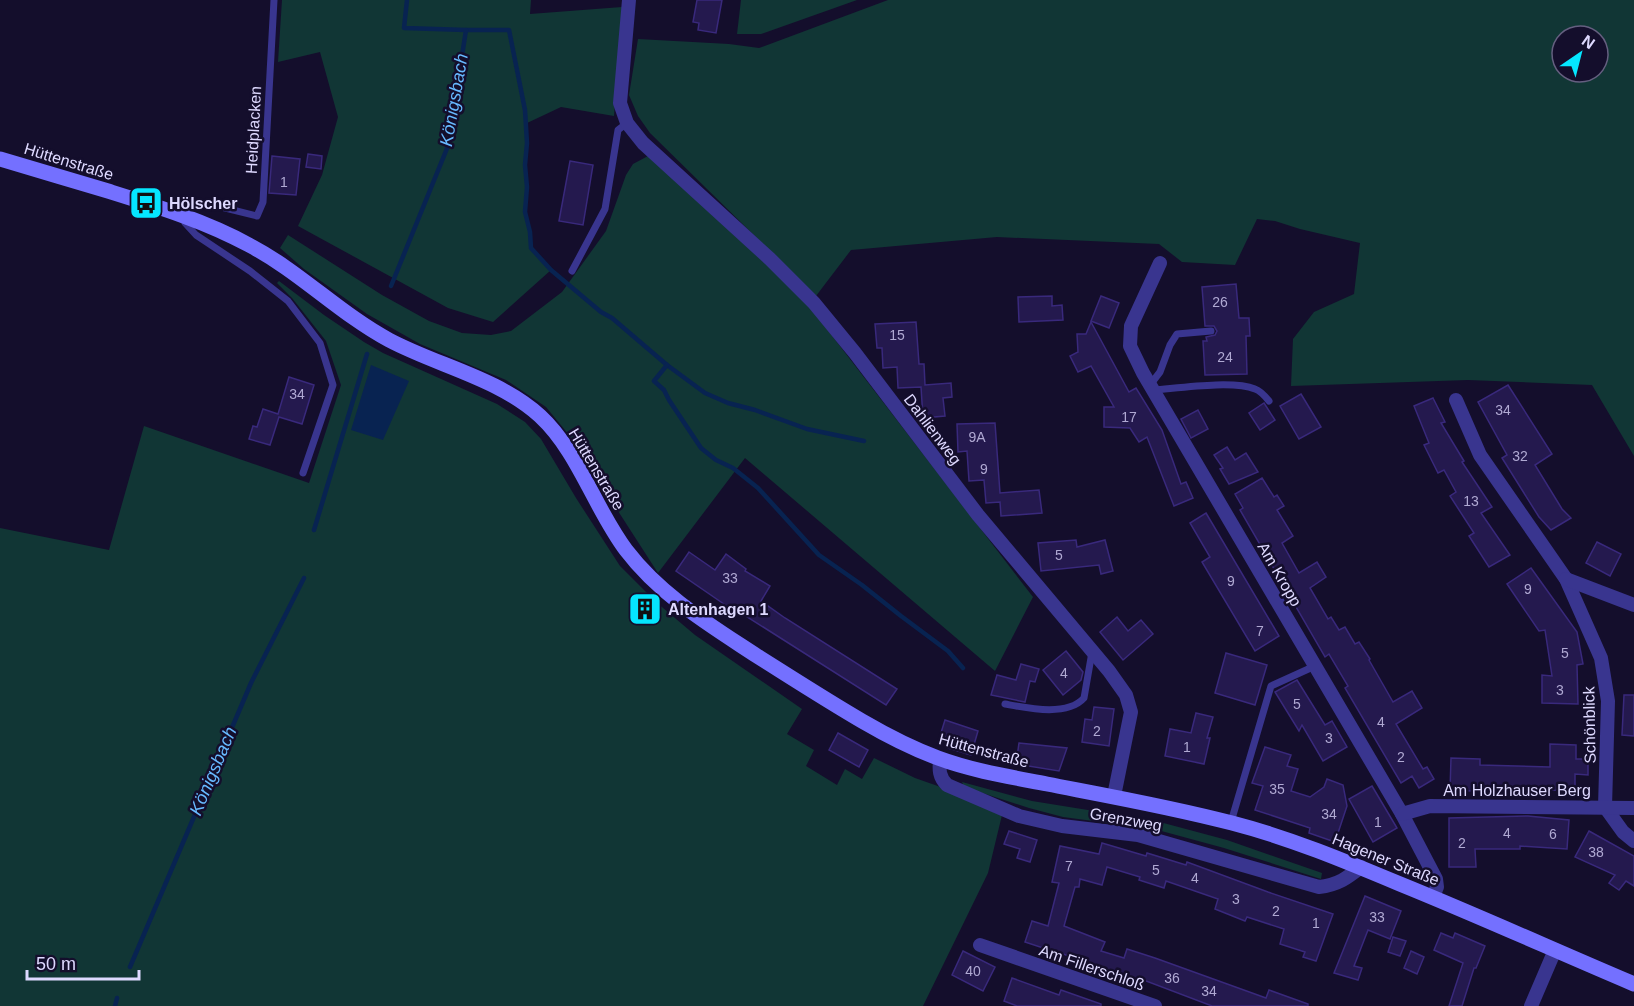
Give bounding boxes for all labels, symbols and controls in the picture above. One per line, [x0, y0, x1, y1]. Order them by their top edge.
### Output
north arrow [1550, 24, 1610, 84]
text: N [1579, 32, 1598, 52]
water label: Königsbach [436, 52, 472, 148]
street label: Heidplacken [243, 86, 264, 174]
street label: Hüttenstraße [22, 140, 116, 183]
house number: 1 [280, 174, 288, 190]
bus stop icon: Hölscher [128, 185, 164, 221]
place label: Hölscher [169, 195, 237, 212]
house number: 26 [1212, 294, 1228, 310]
house number: 15 [889, 327, 905, 343]
house number: 24 [1217, 349, 1233, 365]
house number: 34 [289, 386, 305, 402]
street label: Dahlienweg [901, 391, 965, 468]
house number: 34 [1495, 402, 1511, 418]
house number: 17 [1121, 409, 1137, 425]
street label: Hüttenstraße [565, 425, 628, 513]
house number: 9A [968, 429, 986, 445]
house number: 32 [1512, 448, 1528, 464]
house number: 9 [980, 461, 988, 477]
house number: 13 [1463, 493, 1479, 509]
street label: Am Kropp [1254, 539, 1305, 609]
house number: 5 [1055, 547, 1063, 563]
house number: 33 [722, 570, 738, 586]
house number: 9 [1227, 573, 1235, 589]
house number: 9 [1524, 581, 1532, 597]
building icon: Altenhagen 1 [627, 591, 663, 627]
place label: Altenhagen 1 [668, 601, 769, 618]
house number: 7 [1256, 623, 1264, 639]
house number: 5 [1561, 645, 1569, 661]
house number: 4 [1060, 665, 1068, 681]
house number: 3 [1556, 682, 1564, 698]
street label: Schönblick [1580, 685, 1599, 764]
house number: 5 [1293, 696, 1301, 712]
house number: 4 [1377, 714, 1385, 730]
house number: 2 [1093, 723, 1101, 739]
water label: Königsbach [185, 724, 241, 818]
street label: Hüttenstraße [937, 730, 1031, 771]
house number: 3 [1325, 730, 1333, 746]
house number: 1 [1183, 739, 1191, 755]
house number: 2 [1397, 749, 1405, 765]
house number: 35 [1269, 781, 1285, 797]
street label: Am Holzhauser Berg [1443, 782, 1591, 799]
street label: Grenzweg [1089, 805, 1163, 834]
house number: 34 [1321, 806, 1337, 822]
house number: 1 [1374, 814, 1382, 830]
house number: 4 [1503, 825, 1511, 841]
house number: 6 [1549, 826, 1557, 842]
street label: Hagener Straße [1330, 830, 1442, 889]
house number: 2 [1458, 835, 1466, 851]
house number: 38 [1588, 844, 1604, 860]
house number: 7 [1065, 858, 1073, 874]
house number: 5 [1152, 862, 1160, 878]
house number: 4 [1191, 870, 1199, 886]
house number: 3 [1232, 891, 1240, 907]
house number: 2 [1272, 903, 1280, 919]
house number: 33 [1369, 909, 1385, 925]
house number: 1 [1312, 915, 1320, 931]
street label: Am Fillerschloß [1037, 941, 1147, 994]
scale bar [27, 943, 140, 981]
text: 50 m [36, 954, 76, 974]
house number: 40 [965, 963, 981, 979]
house number: 36 [1164, 970, 1180, 986]
house number: 34 [1201, 983, 1217, 999]

